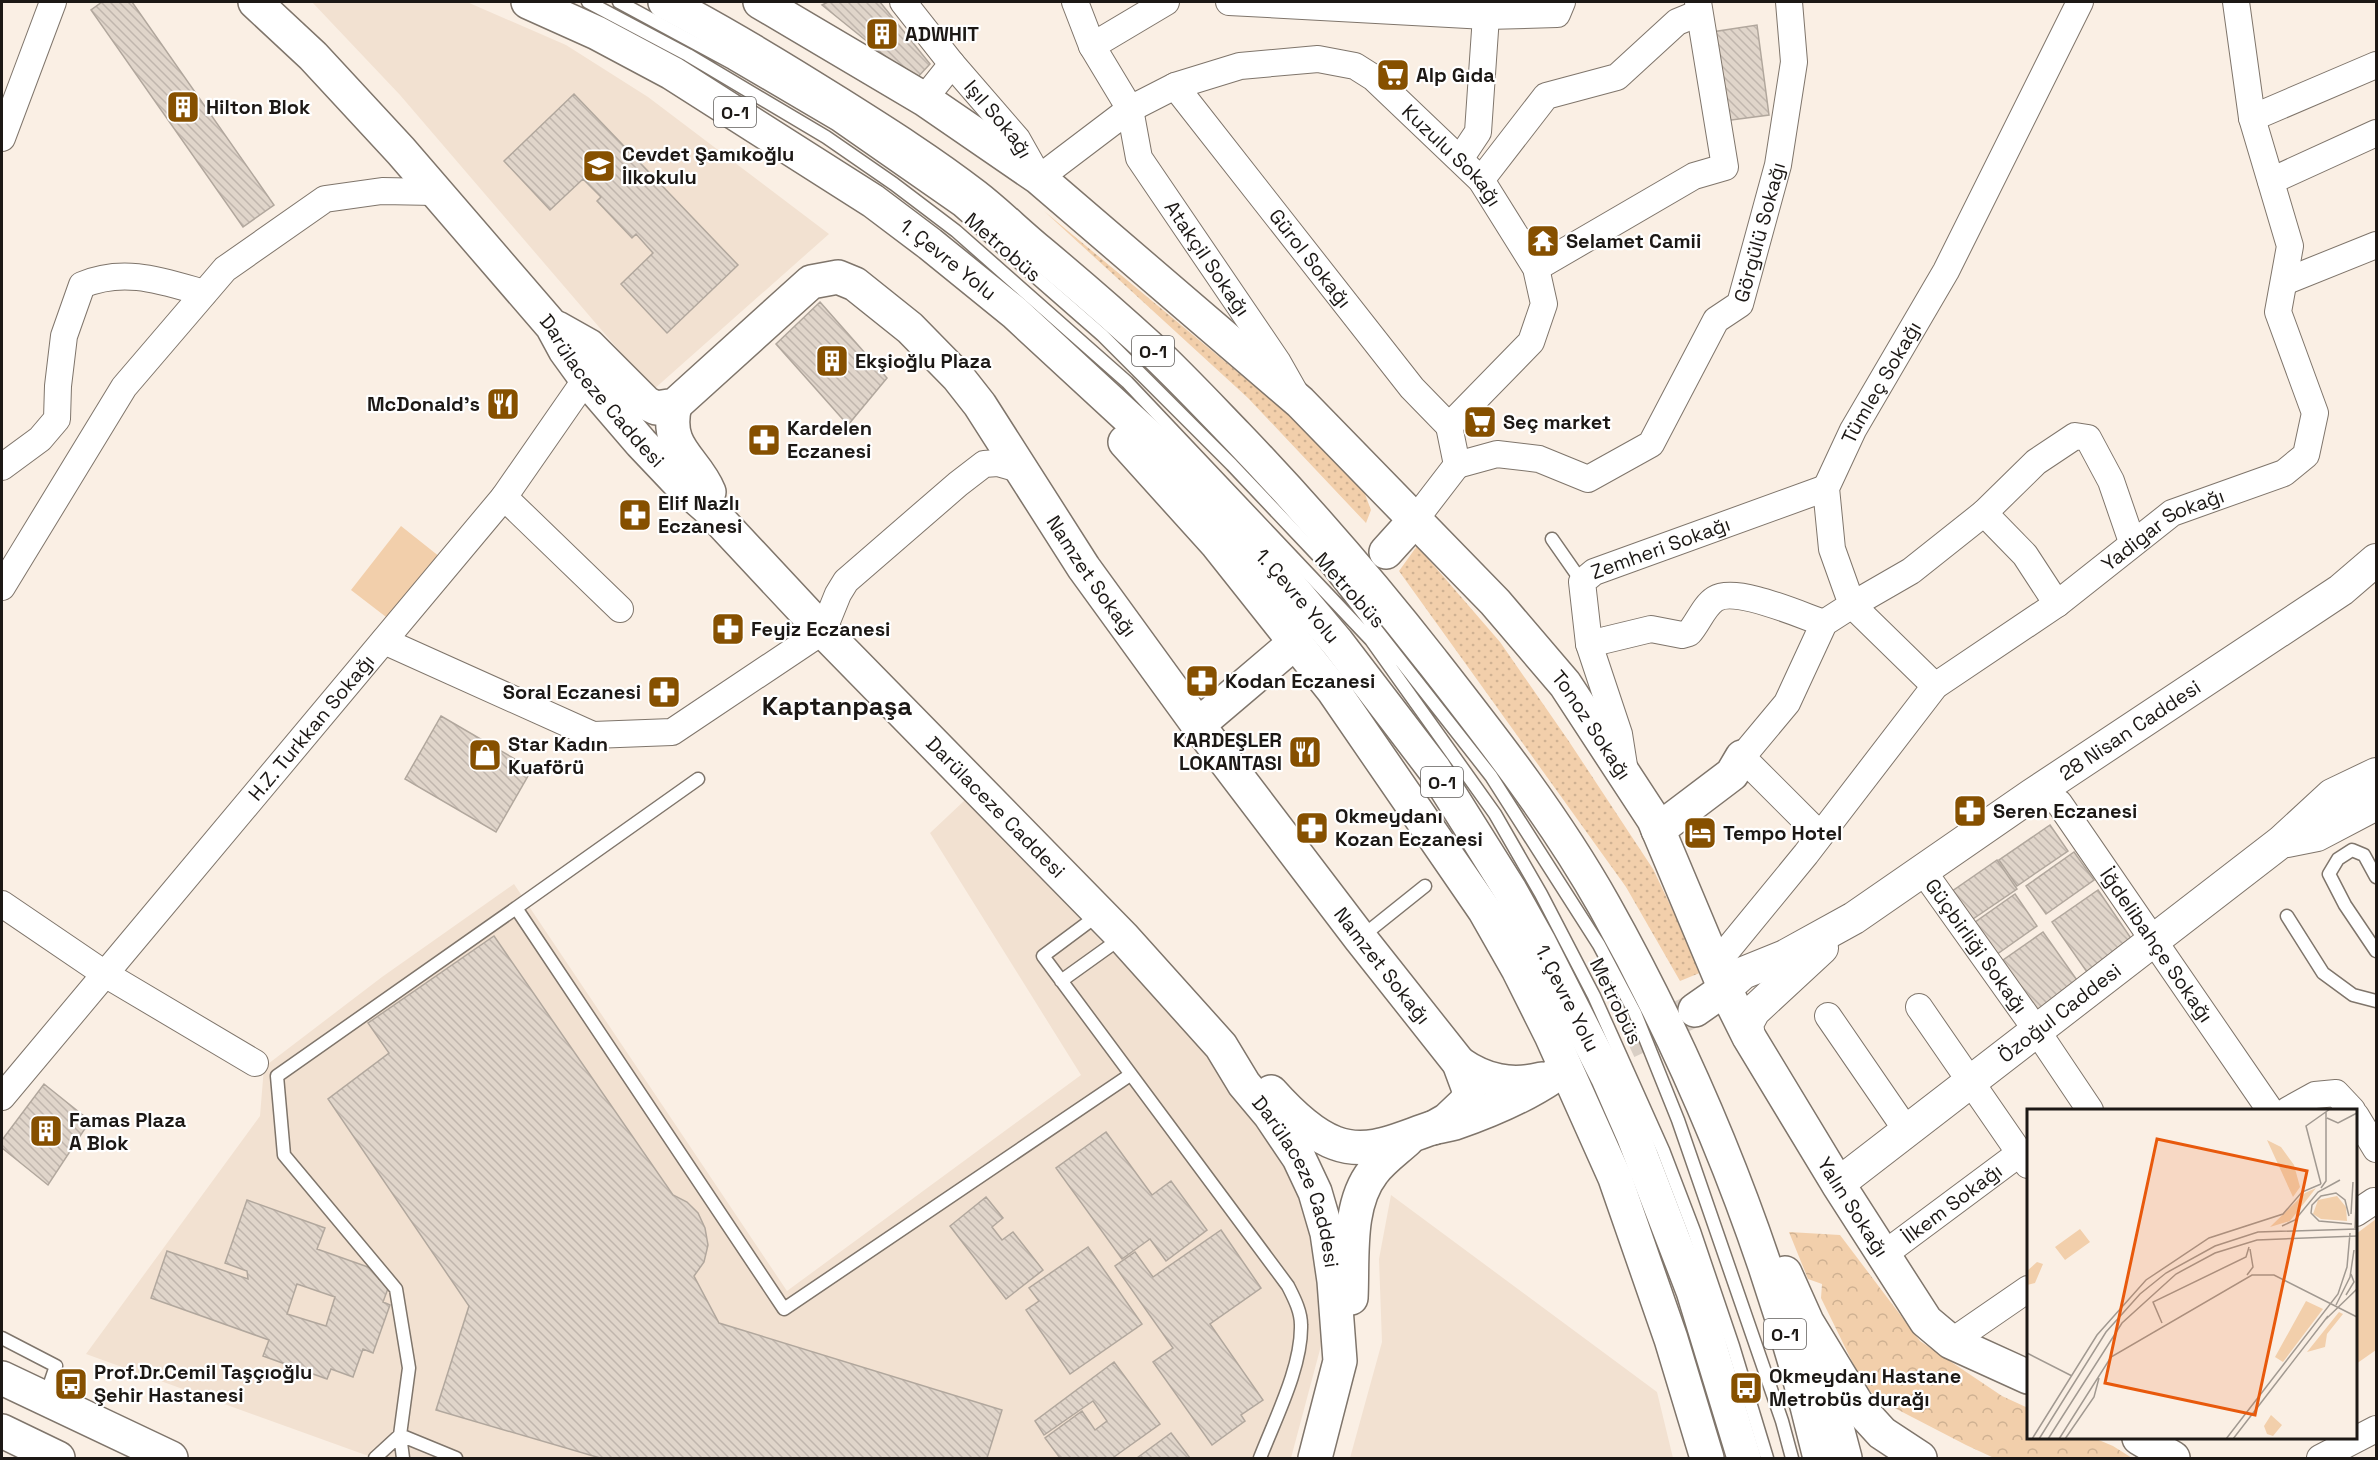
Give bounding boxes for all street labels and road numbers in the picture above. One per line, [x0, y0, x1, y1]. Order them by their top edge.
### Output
street label: Işıl Sokağı [958, 74, 1038, 163]
road number: O-1 [714, 97, 756, 127]
street label: Kuzulu Sokağı [1396, 98, 1507, 211]
street label: Görgülü Sokağı [1728, 159, 1791, 305]
street label: Atakçil Sokağı [1159, 196, 1256, 321]
street label: Gürol Sokağı [1263, 203, 1357, 313]
street label: Metrobüs [959, 207, 1047, 287]
street label: 1. Çevre Yolu [894, 213, 1002, 306]
street label: Darülaceze Caddesi [534, 308, 670, 473]
street label: Tümleç Sokağı [1835, 316, 1927, 448]
road number: O-1 [1132, 336, 1174, 366]
street label: Yadigar Sokağı [2096, 482, 2228, 577]
street label: Namzet Sokağı [1041, 510, 1143, 642]
street label: Zemheri Sokağı [1587, 511, 1734, 585]
street label: 1. Çevre Yolu [1250, 543, 1345, 649]
street label: Metrobüs [1309, 547, 1391, 633]
street label: H.Z. Turkkan Sokağı [243, 649, 380, 806]
street label: Tonoz Sokağı [1546, 665, 1637, 785]
street label: 28 Nisan Caddesi [2054, 674, 2206, 786]
street label: Darülaceze Caddesi [921, 731, 1071, 884]
road number: O-1 [1421, 767, 1463, 797]
street label: İğdelibahçe Sokağı [2094, 863, 2219, 1028]
street label: Güçbirliği Sokağı [1919, 873, 2033, 1018]
street label: Namzet Sokağı [1328, 902, 1436, 1030]
street label: 1. Çevre Yolu [1529, 940, 1606, 1056]
street label: Metrobüs [1584, 953, 1648, 1049]
street label: Özoğul Caddesi [1993, 957, 2126, 1068]
street label: Darülaceze Caddesi [1246, 1090, 1345, 1269]
street label: Yalın Sokağı [1812, 1152, 1894, 1262]
street label: İlkem Sokağı [1897, 1158, 2007, 1249]
road number: O-1 [1764, 1319, 1806, 1349]

